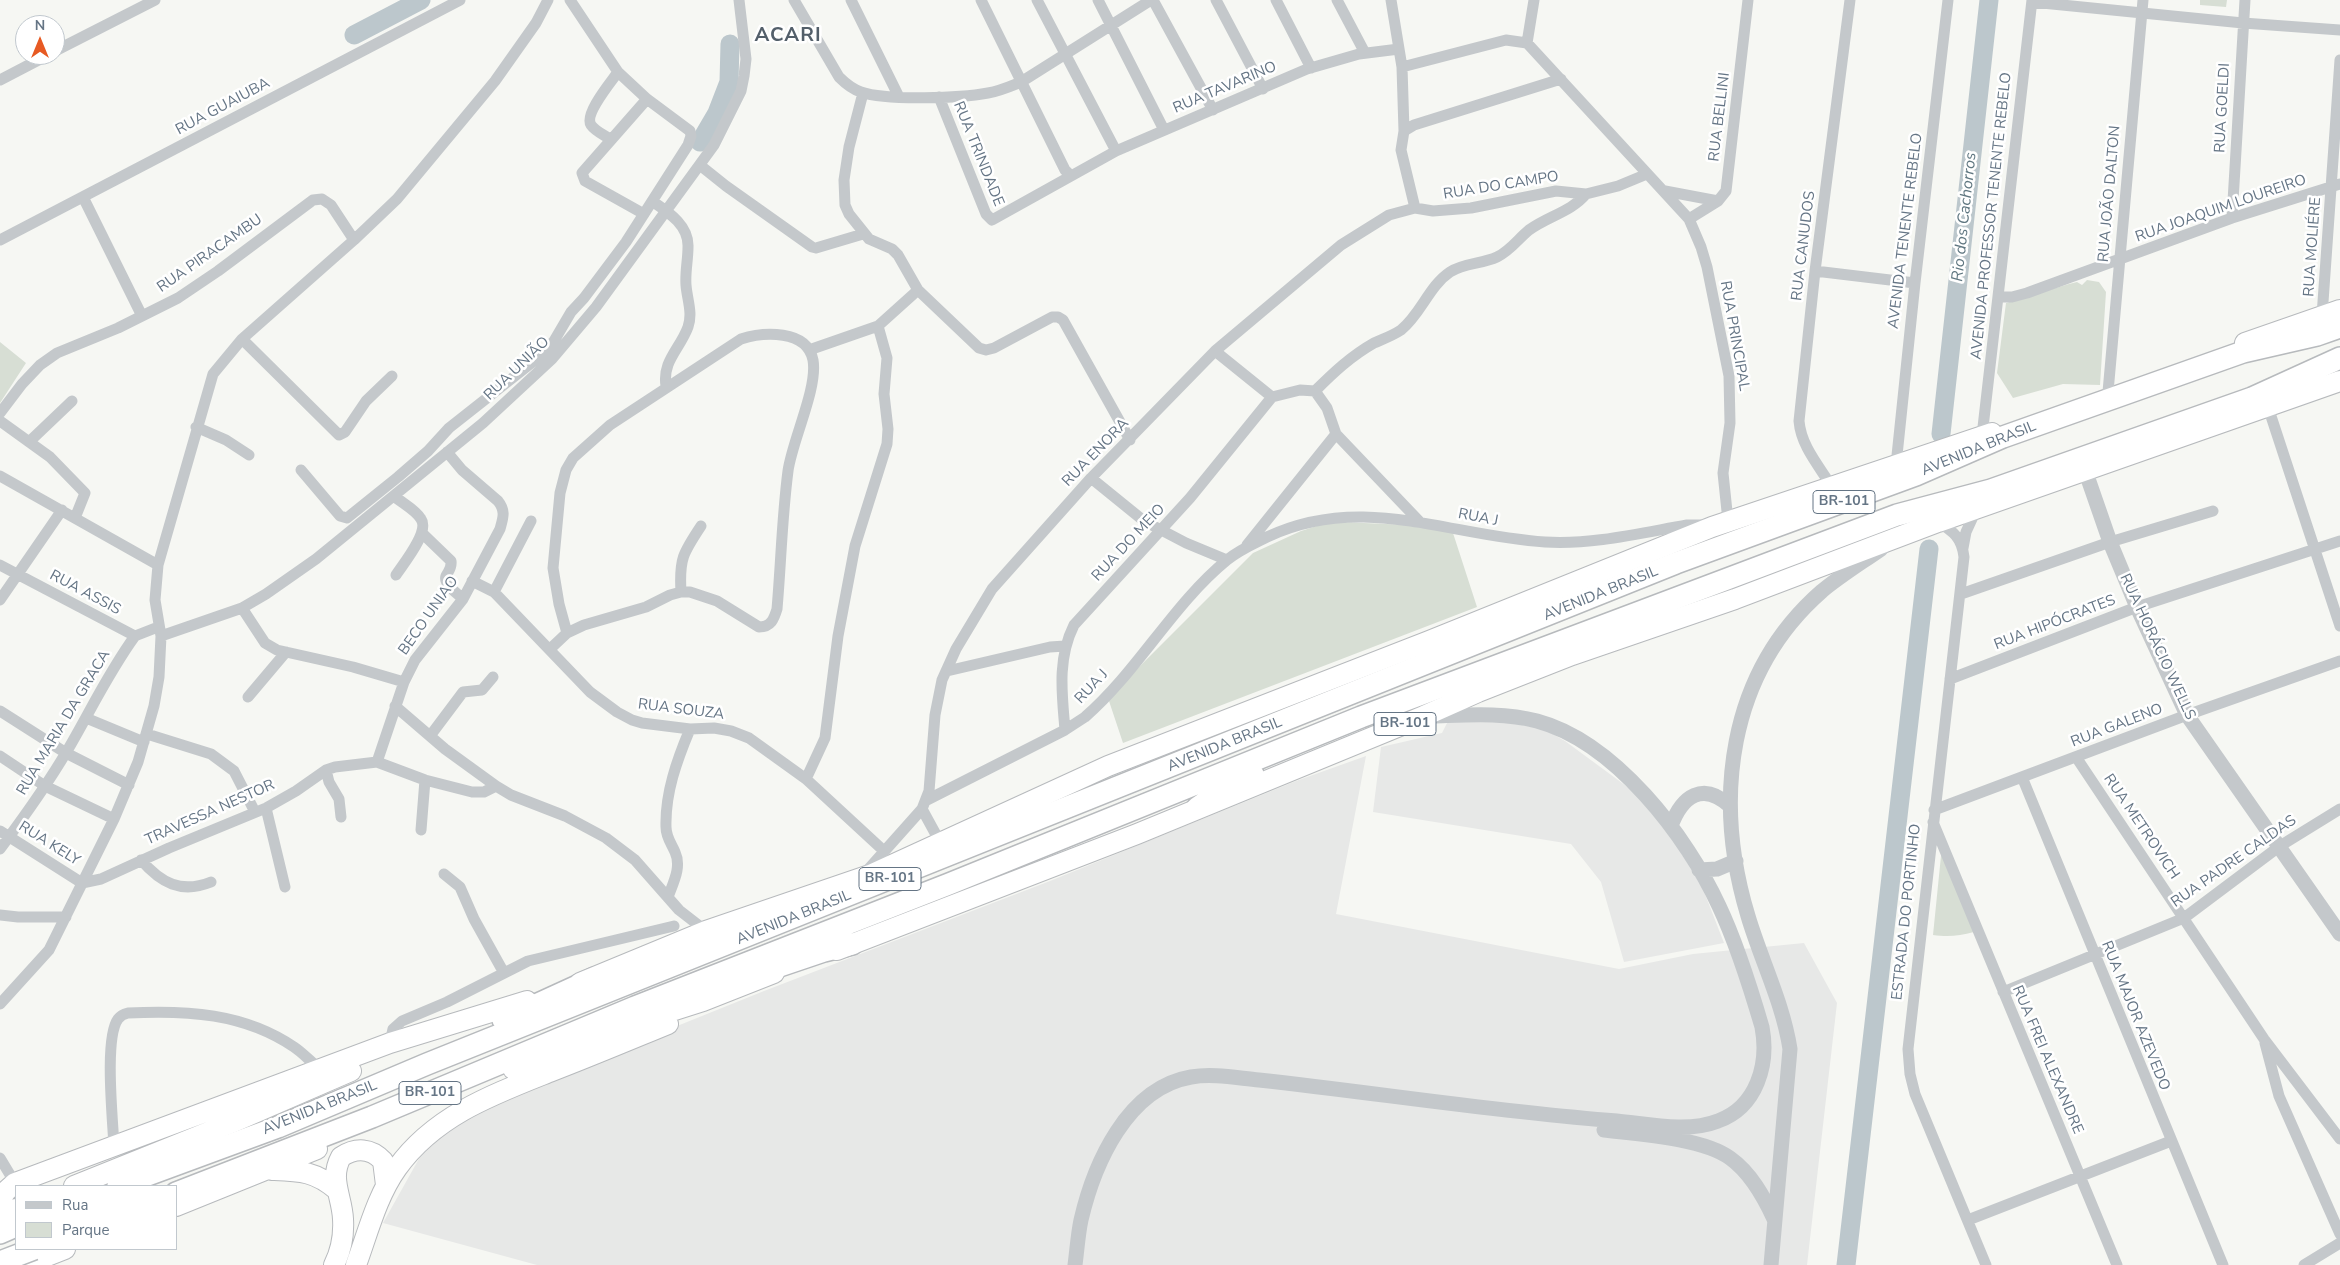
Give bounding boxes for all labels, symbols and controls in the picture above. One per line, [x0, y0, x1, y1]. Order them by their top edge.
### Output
north arrow [15, 15, 65, 65]
text: N [35, 16, 45, 35]
district label: ACARI [754, 24, 822, 48]
street label: RUA TAVARINO [1171, 58, 1279, 118]
street label: RUA GOELDI [2212, 63, 2234, 153]
street label: RUA BELLINI [1706, 71, 1734, 163]
street label: AVENIDA PROFESSOR TENENTE REBELO [1968, 72, 2016, 360]
street label: RUA GUAIUBA [173, 75, 273, 139]
street label: RUA TRINDADE [949, 99, 1007, 209]
street label: RUA JOÃO DALTON [2095, 125, 2125, 263]
street label: AVENIDA TENENTE REBELO [1885, 132, 1927, 330]
water label: Rio dos Cachorros [1949, 151, 1981, 283]
street label: RUA DO CAMPO [1442, 168, 1560, 204]
street label: RUA JOAQUIM LOUREIRO [2133, 171, 2309, 247]
street label: RUA CANUDOS [1788, 190, 1820, 302]
street label: RUA MOLIÉRE [2301, 197, 2325, 297]
street label: RUA PIRACAMBU [154, 211, 266, 297]
street label: RUA PRINCIPAL [1715, 279, 1753, 393]
street label: RUA UNIÃO [481, 333, 553, 405]
street label: RUA ENORA [1059, 415, 1133, 491]
street label: AVENIDA BRASIL [1919, 418, 2039, 480]
road number: BR-101 [1813, 491, 1875, 514]
street label: RUA DO MEIO [1089, 501, 1169, 585]
street label: RUA J [1456, 505, 1500, 531]
street label: AVENIDA BRASIL [1541, 563, 1661, 625]
street label: RUA ASSIS [46, 567, 124, 619]
street label: RUA HORÁCIO WELLS [2115, 571, 2199, 723]
street label: BECO UNIAO [395, 573, 463, 659]
street label: RUA HIPÓCRATES [1992, 592, 2118, 654]
street label: RUA MARIA DA GRACA [14, 647, 114, 799]
street label: RUA J [1072, 666, 1112, 708]
street label: RUA SOUZA [637, 696, 725, 724]
street label: RUA GALENO [2069, 700, 2165, 752]
road number: BR-101 [1374, 712, 1436, 736]
street label: AVENIDA BRASIL [1165, 714, 1285, 776]
street label: RUA METROVICH [2099, 771, 2183, 883]
street label: TRAVESSA NESTOR [143, 776, 277, 850]
street label: RUA PADRE CALDAS [2168, 812, 2300, 912]
street label: RUA KELY [15, 818, 83, 870]
street label: ESTRADA DO PORTINHO [1889, 823, 1925, 1001]
road number: BR-101 [859, 868, 921, 891]
street label: AVENIDA BRASIL [734, 887, 854, 949]
street label: RUA MAJOR AZEVEDO [2097, 938, 2173, 1094]
street label: RUA FREI ALEXANDRE [2008, 983, 2086, 1137]
street label: AVENIDA BRASIL [260, 1077, 380, 1139]
road number: BR-101 [399, 1082, 461, 1104]
legend [15, 1185, 178, 1250]
text: Rua [62, 1195, 88, 1215]
text: Parque [62, 1220, 110, 1240]

